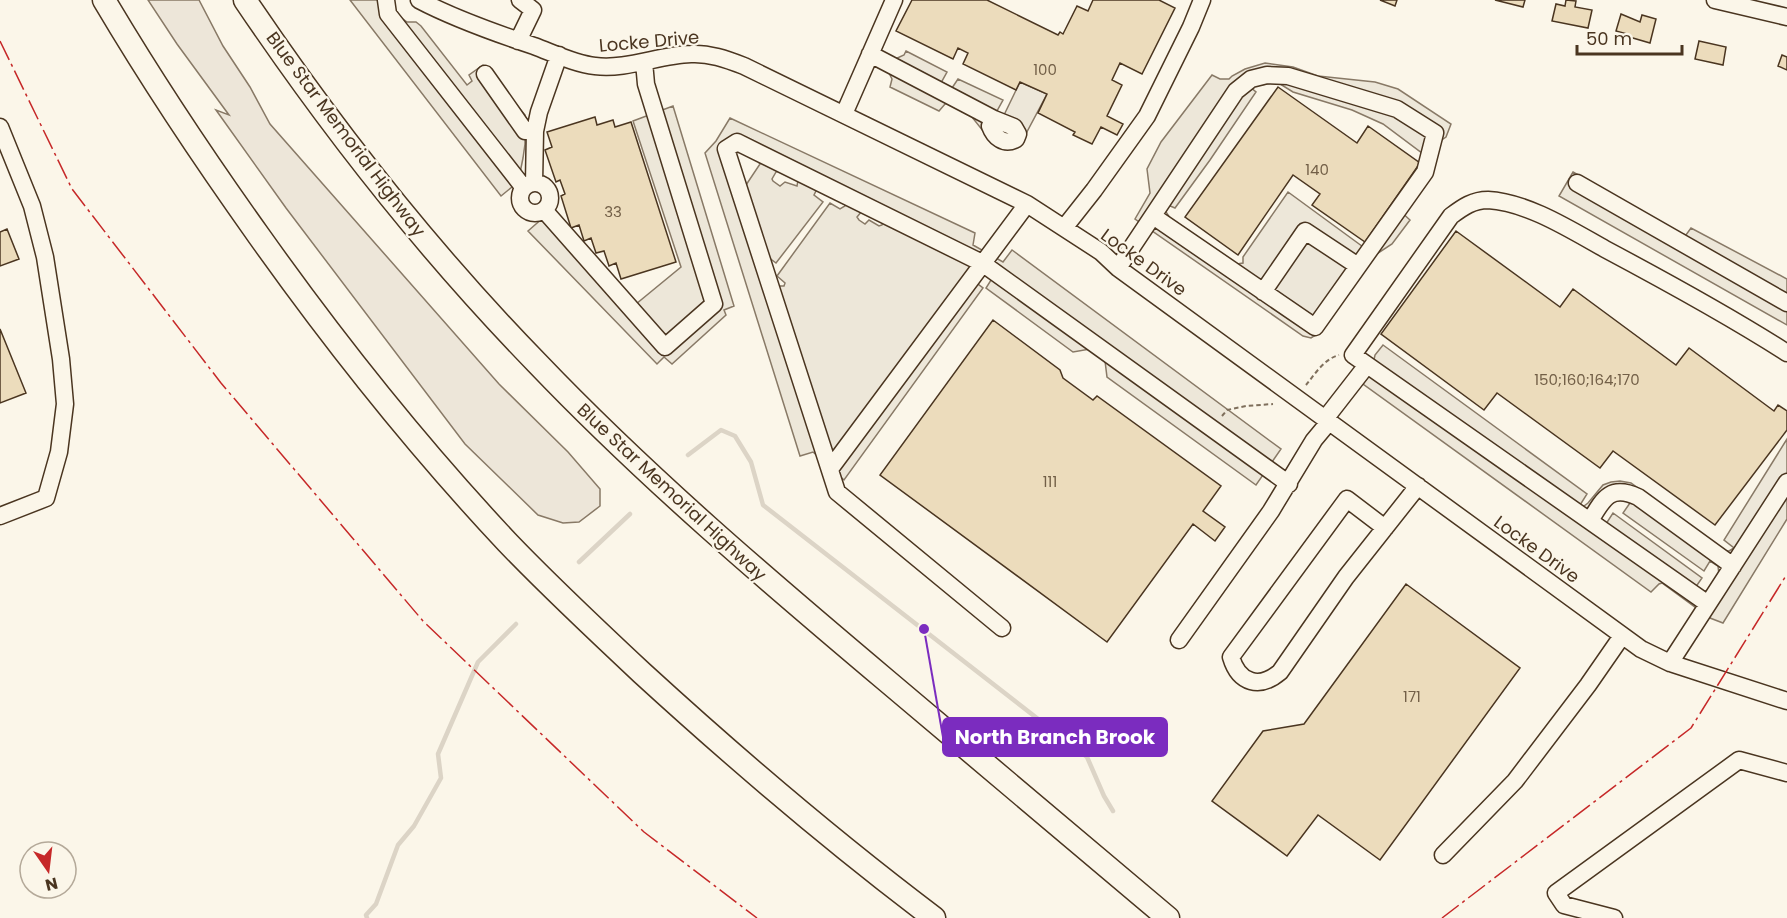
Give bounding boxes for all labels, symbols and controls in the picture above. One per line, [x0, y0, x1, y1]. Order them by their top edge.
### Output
scale bar [1577, 18, 1682, 56]
street label: Locke Drive [598, 24, 700, 58]
street label: Blue Star Memorial Highway [261, 26, 431, 242]
text: 50 m [1586, 26, 1632, 51]
house number: 100 [1033, 59, 1057, 80]
house number: 140 [1305, 159, 1329, 180]
house number: 33 [604, 201, 622, 222]
street label: Locke Drive [1096, 222, 1192, 302]
house number: 150;160;164;170 [1534, 369, 1640, 390]
street label: Blue Star Memorial Highway [572, 397, 772, 587]
house number: 111 [1043, 471, 1057, 492]
street label: Locke Drive [1489, 509, 1585, 589]
house number: 171 [1403, 686, 1421, 707]
callout: North Branch Brook [943, 718, 1167, 756]
text: North Branch Brook [955, 723, 1156, 751]
north arrow [18, 840, 78, 900]
text: N [43, 871, 60, 897]

